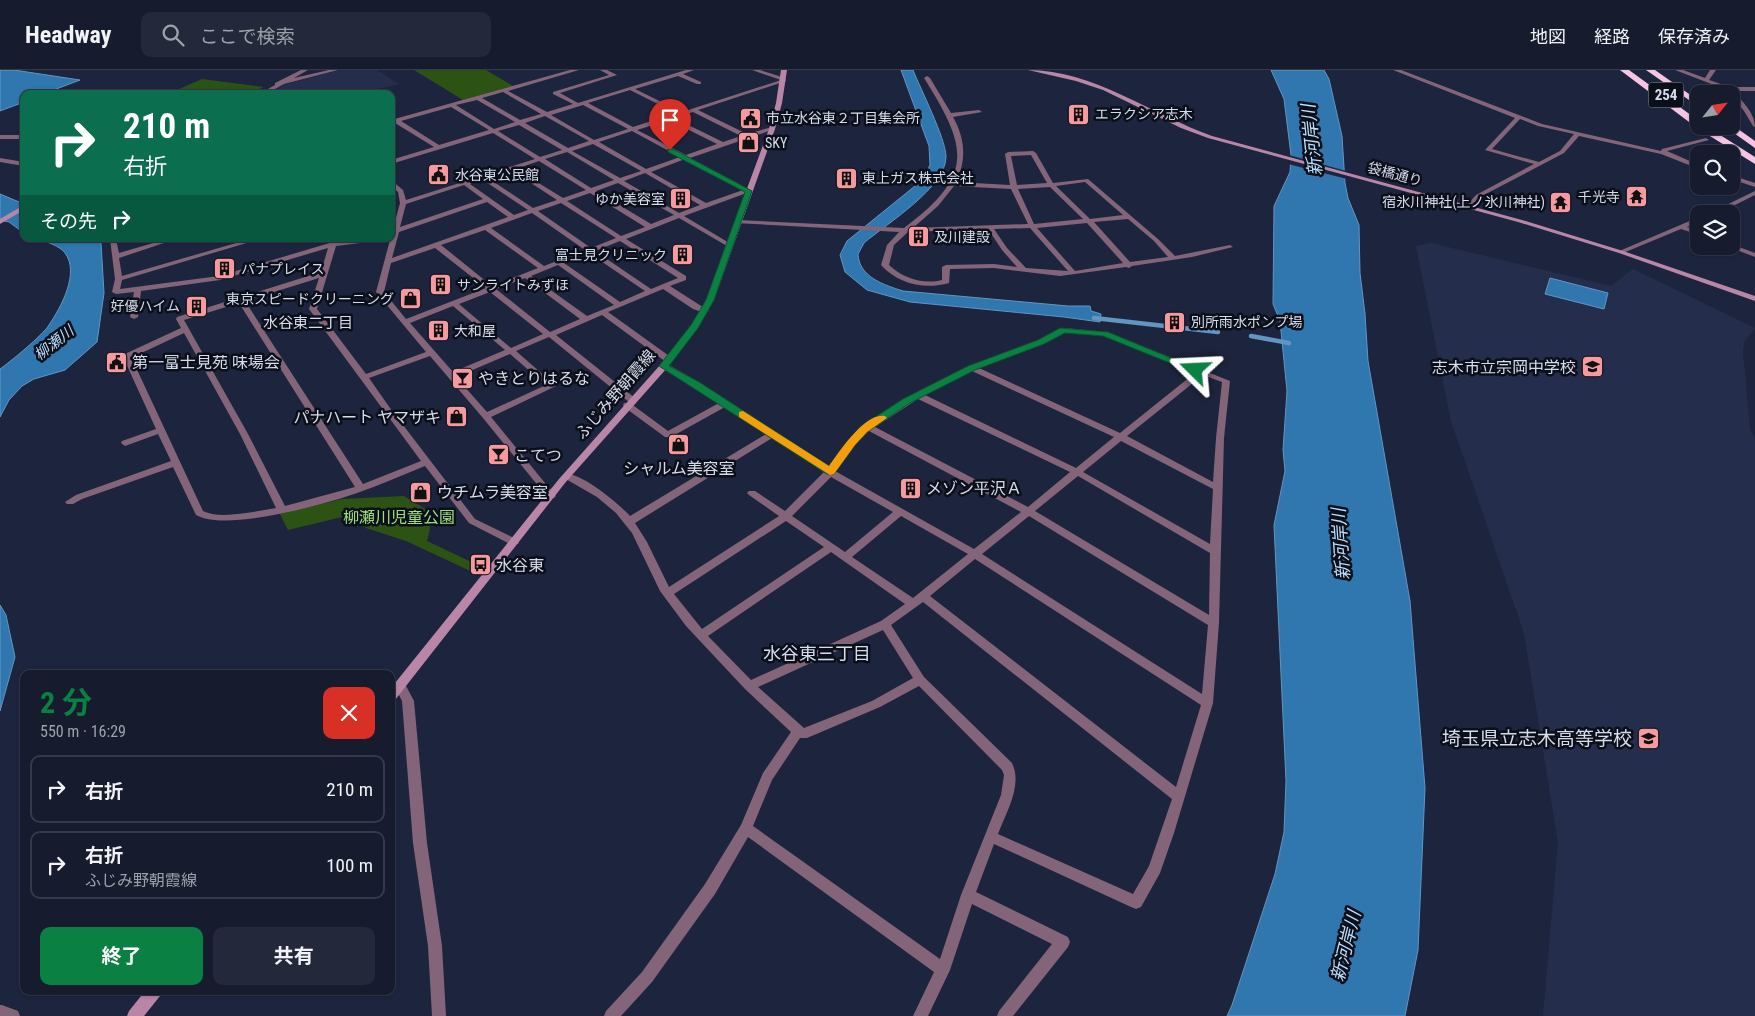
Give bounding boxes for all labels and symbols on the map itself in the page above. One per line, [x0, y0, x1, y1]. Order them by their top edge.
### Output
road number: 254 [1648, 82, 1684, 108]
north arrow [1690, 85, 1740, 135]
pin [649, 99, 691, 150]
water label: 新河岸川 [1297, 101, 1326, 177]
building icon: エラクシア志木 [1067, 102, 1091, 126]
public building icon: 市立水谷東２丁目集会所 [738, 106, 762, 130]
place label: エラクシア志木 [1095, 106, 1193, 122]
place label: 市立水谷東２丁目集会所 [766, 110, 920, 126]
shop icon: SKY [737, 131, 761, 155]
place label: SKY [765, 135, 788, 151]
street label: 袋橋通り [1366, 159, 1424, 189]
public building icon: 水谷東公民館 [427, 163, 451, 187]
building icon: 東上ガス株式会社 [834, 166, 858, 190]
place label: 水谷東公民館 [455, 167, 539, 183]
place label: 東上ガス株式会社 [862, 170, 974, 186]
temple icon: 千光寺 [1624, 185, 1648, 209]
building icon: ゆか美容室 [669, 187, 693, 211]
place label: 千光寺 [1578, 189, 1620, 205]
temple icon: 宿氷川神社(上ノ氷川神社) [1549, 190, 1573, 214]
place label: ゆか美容室 [595, 191, 665, 207]
place label: 宿氷川神社(上ノ氷川神社) [1382, 194, 1545, 211]
building icon: 及川建設 [906, 225, 930, 249]
place label: 及川建設 [934, 229, 990, 245]
building icon: 富士見クリニック [671, 243, 695, 267]
place label: 富士見クリニック [555, 247, 667, 263]
building icon: パナプレイス [213, 257, 237, 281]
place label: パナプレイス [241, 261, 325, 277]
building icon: サンライトみずほ [429, 273, 453, 297]
place label: サンライトみずほ [457, 277, 569, 293]
shop icon: 東京スピードクリーニング [398, 287, 422, 311]
place label: 東京スピードクリーニング [226, 291, 394, 307]
building icon: 好優ハイム [184, 294, 208, 318]
place label: 好優ハイム [111, 298, 180, 314]
building icon: 別所雨水ポンプ場 [1163, 310, 1187, 334]
district label: 水谷東二丁目 [263, 314, 353, 332]
place label: 別所雨水ポンプ場 [1191, 314, 1303, 330]
building icon: 大和屋 [426, 319, 450, 343]
water label: 柳瀬川 [31, 321, 79, 364]
place label: 大和屋 [454, 323, 496, 339]
position arrow [1168, 343, 1220, 395]
street label: ふじみ野朝霞線 [571, 346, 659, 443]
public building icon: 第一富士見苑 味場会 [104, 350, 128, 374]
place label: 第一富士見苑 味場会 [132, 353, 280, 372]
school or university icon: 志木市立宗岡中学校 [1580, 355, 1604, 379]
place label: 志木市立宗岡中学校 [1432, 358, 1576, 377]
bar icon: やきとりはるな [450, 366, 474, 390]
place label: やきとりはるな [478, 369, 590, 388]
shop icon: パナハート ヤマザキ [445, 405, 469, 429]
place label: パナハート ヤマザキ [293, 408, 441, 427]
shop icon: シャルム美容室 [667, 432, 691, 456]
bar icon: こてつ [486, 443, 510, 467]
place label: こてつ [514, 446, 562, 465]
place label: シャルム美容室 [623, 459, 735, 478]
building icon: メゾン平沢Ａ [898, 476, 922, 500]
place label: メゾン平沢Ａ [926, 479, 1022, 498]
shop icon: ウチムラ美容室 [409, 480, 433, 504]
place label: ウチムラ美容室 [437, 483, 548, 502]
water label: 新河岸川 [1327, 505, 1353, 581]
park label: 柳瀬川児童公園 [343, 508, 455, 527]
bus stop icon: 水谷東 [468, 553, 492, 577]
place label: 水谷東 [496, 556, 544, 575]
district label: 水谷東三丁目 [763, 643, 871, 664]
school or university icon: 埼玉県立志木高等学校 [1636, 726, 1660, 750]
place label: 埼玉県立志木高等学校 [1442, 727, 1632, 750]
water label: 新河岸川 [1327, 906, 1365, 983]

